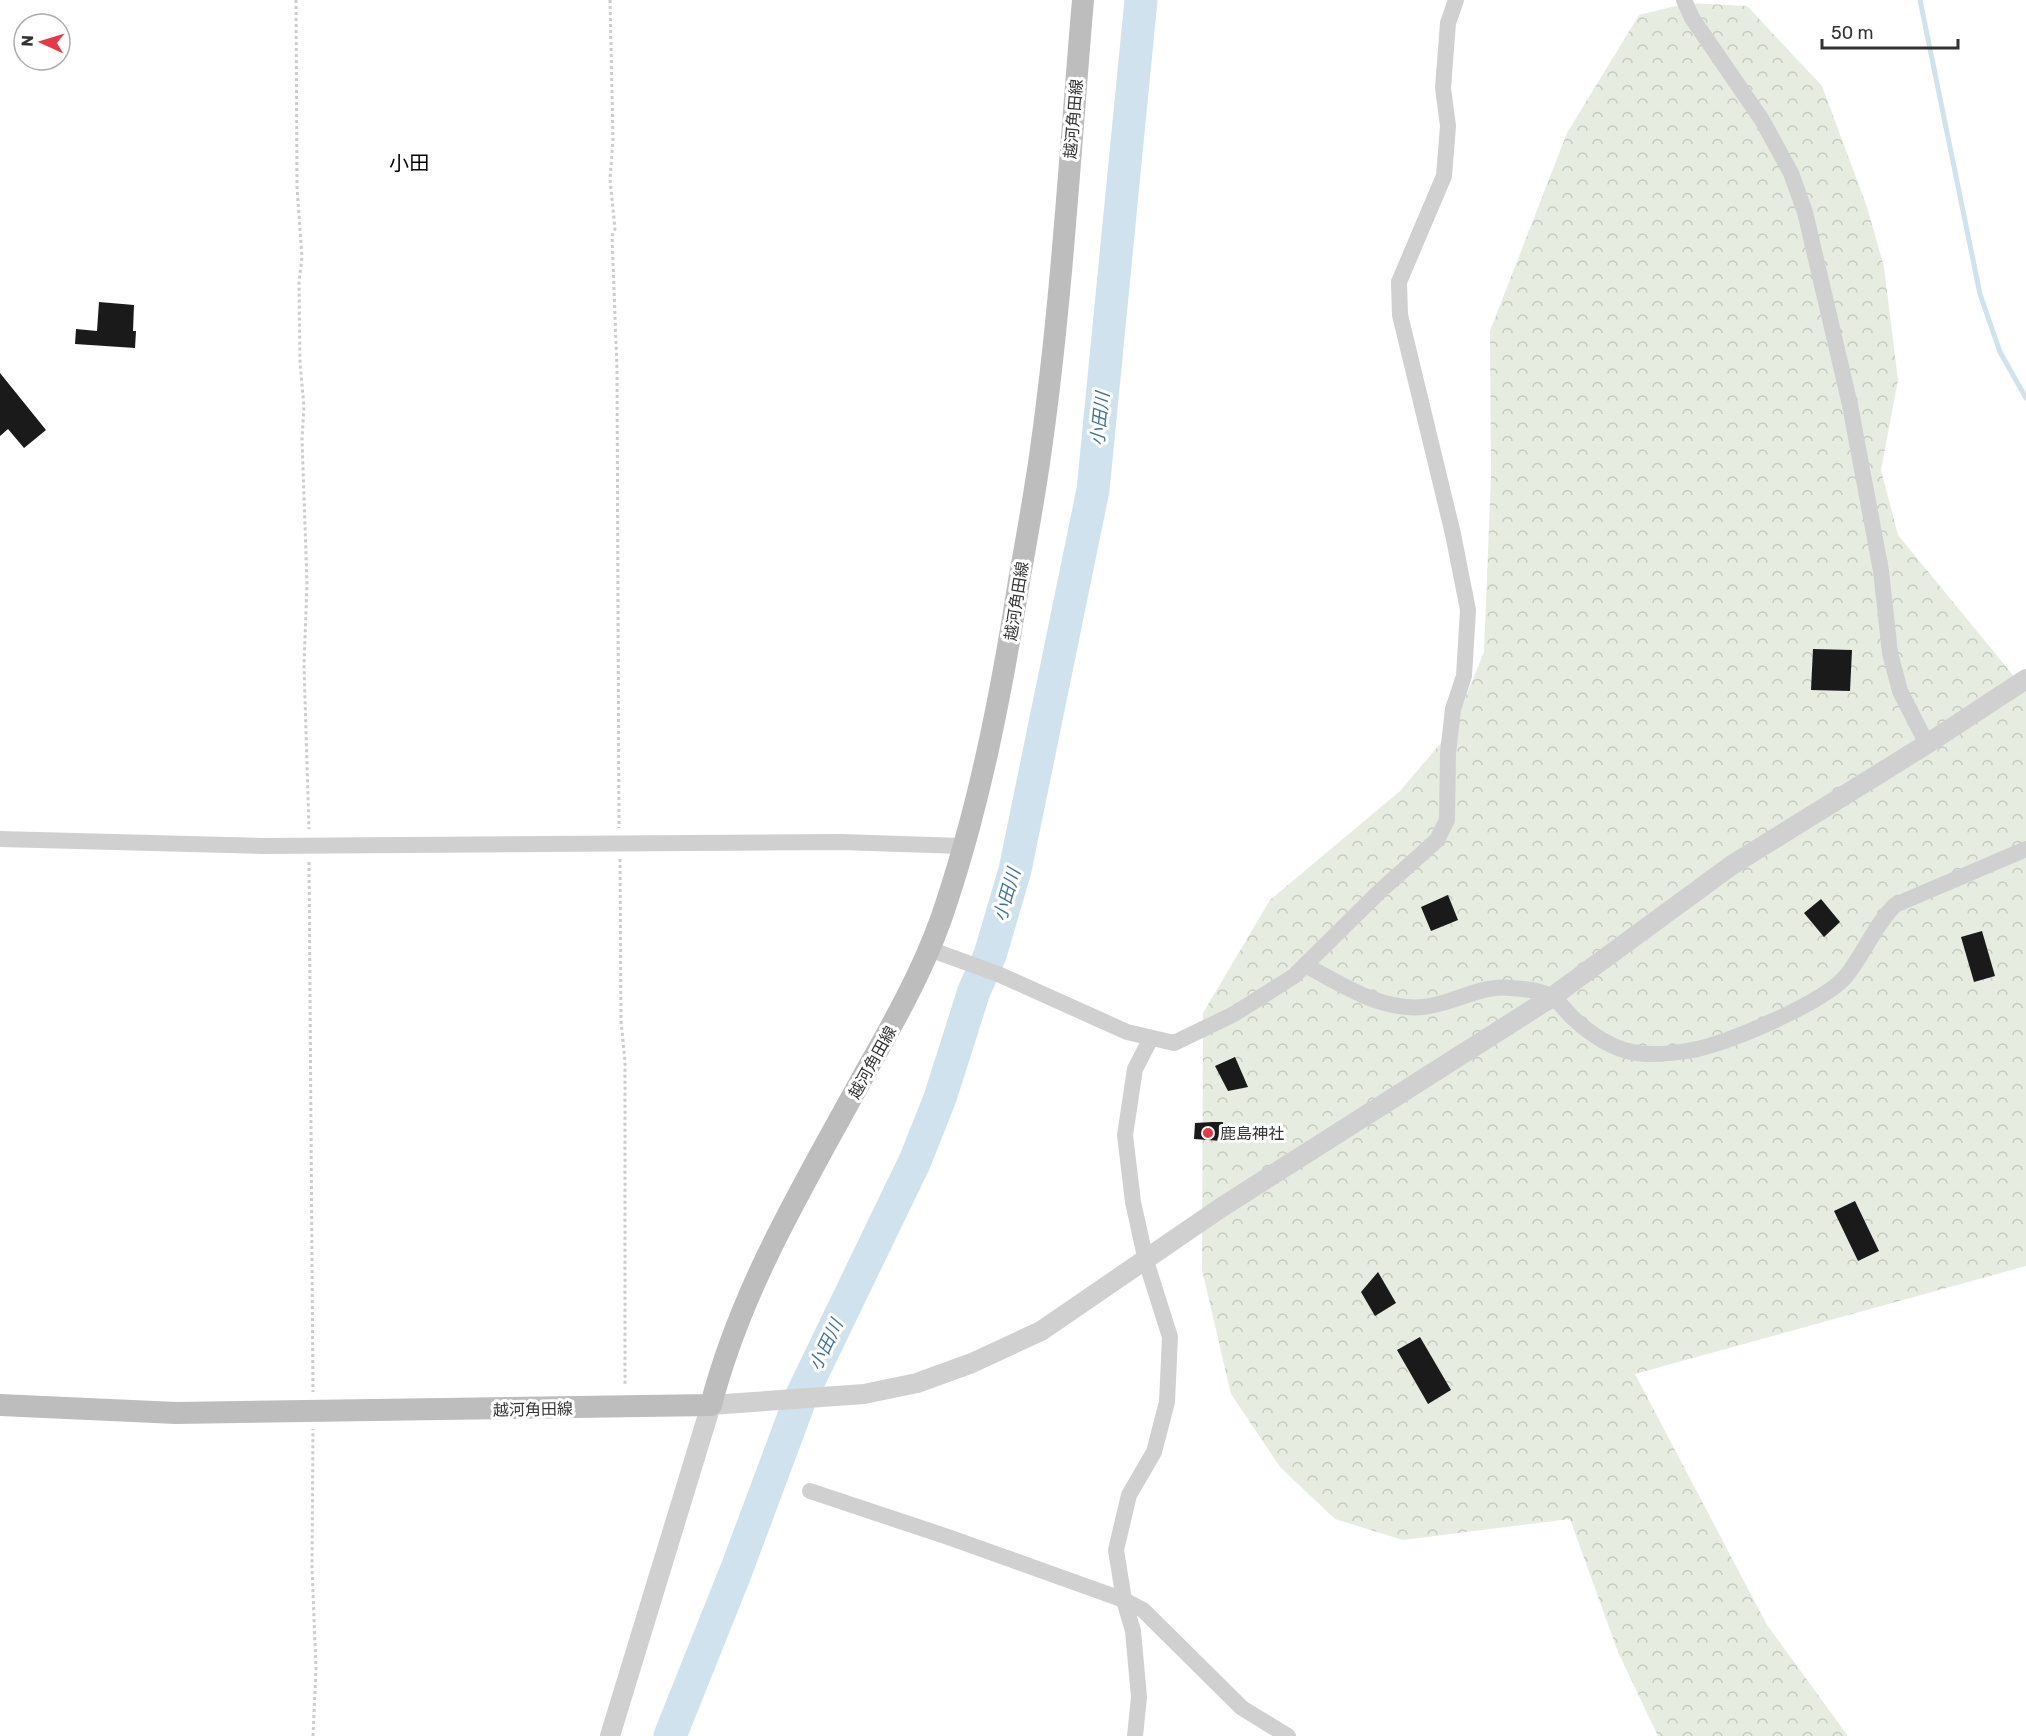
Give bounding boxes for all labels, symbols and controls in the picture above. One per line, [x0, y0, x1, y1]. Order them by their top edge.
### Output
north arrow [12, 12, 72, 72]
scale bar [1822, 12, 1958, 50]
text: 50 m [1831, 22, 1874, 44]
text: N [18, 35, 37, 47]
street label: 越河角田線 [1061, 78, 1086, 160]
district label: 小田 [389, 151, 429, 175]
water label: 小田川 [1086, 389, 1114, 447]
street label: 越河角田線 [1001, 560, 1032, 642]
water label: 小田川 [989, 864, 1026, 924]
street label: 越河角田線 [845, 1023, 900, 1102]
place label: 鹿島神社 [1220, 1124, 1284, 1143]
marker: 鹿島神社 [1201, 1126, 1215, 1140]
water label: 小田川 [804, 1314, 849, 1374]
street label: 越河角田線 [493, 1399, 573, 1420]

